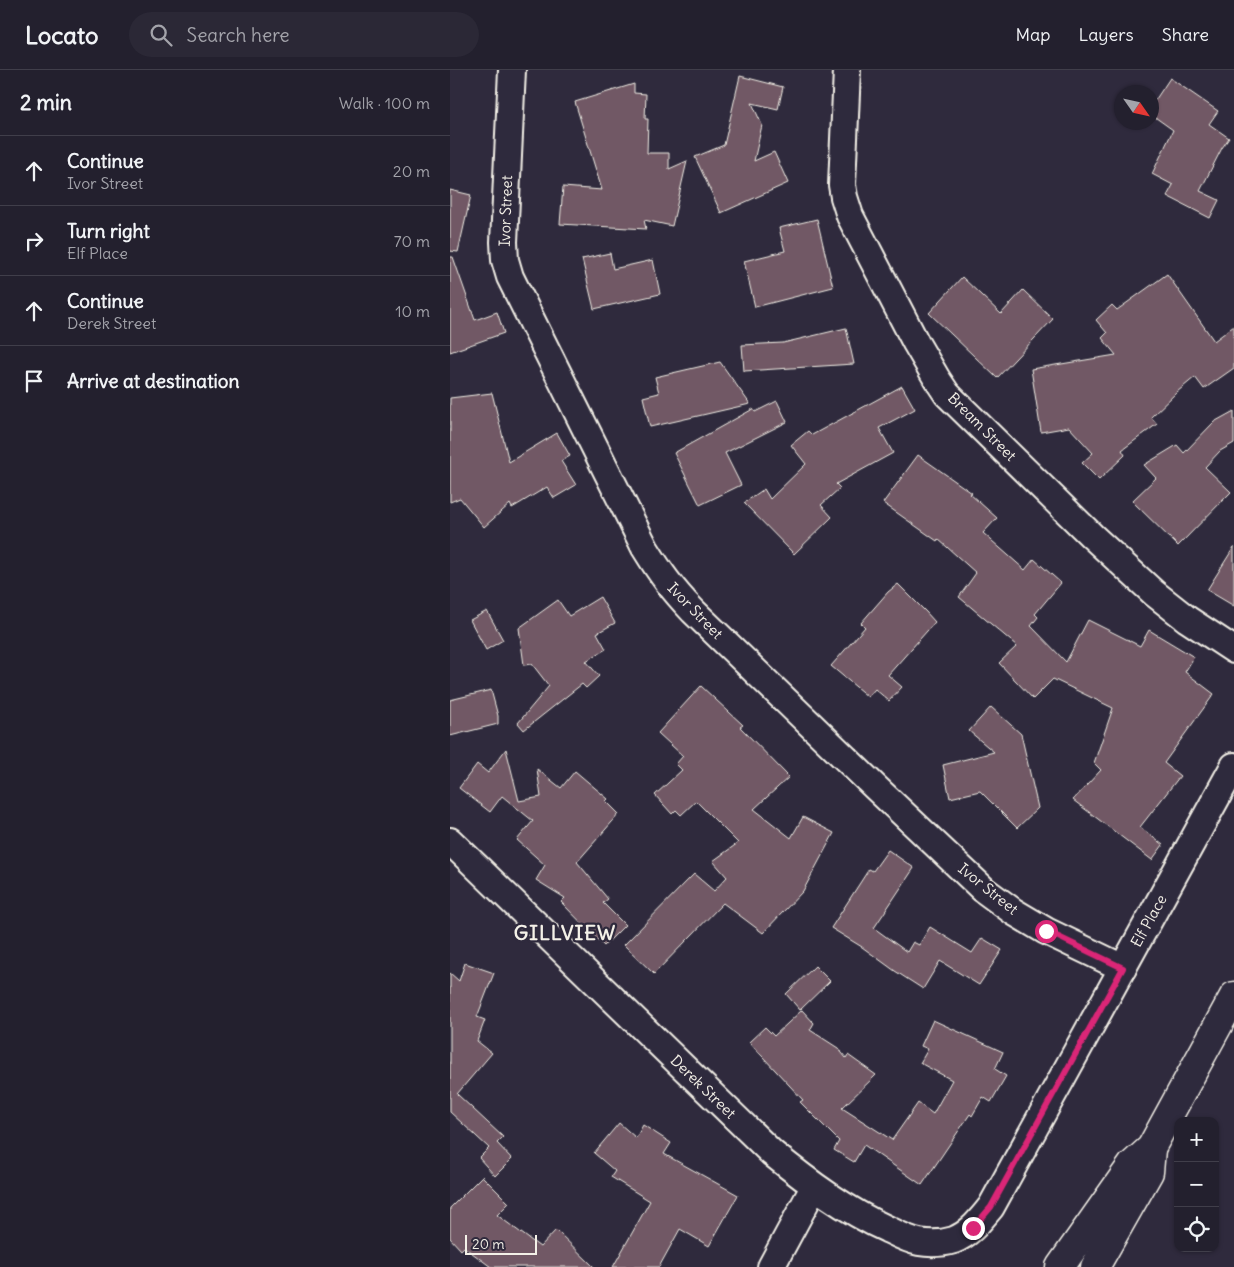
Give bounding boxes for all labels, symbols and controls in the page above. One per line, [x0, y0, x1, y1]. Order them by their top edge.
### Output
search box [129, 12, 479, 57]
text: Locato [25, 20, 99, 50]
icon: search [147, 21, 175, 49]
text: Search here [187, 23, 290, 47]
text: Map [1015, 23, 1050, 46]
text: Layers [1078, 23, 1134, 46]
text: Share [1162, 23, 1209, 46]
north arrow [1114, 85, 1159, 130]
text: 2 min [20, 89, 72, 116]
text: Walk · 100 m [339, 93, 430, 113]
text: Continue [67, 149, 144, 173]
icon: ahead [20, 157, 48, 185]
text: 20 m [393, 161, 430, 181]
text: Ivor Street [67, 173, 143, 193]
street label: Ivor Street [495, 175, 516, 247]
text: Turn right [67, 219, 150, 243]
icon: right [20, 227, 48, 255]
text: 70 m [394, 231, 430, 251]
text: Elf Place [67, 243, 128, 263]
text: Continue [67, 289, 144, 313]
icon: ahead [20, 297, 48, 325]
text: 10 m [395, 301, 430, 321]
text: Derek Street [67, 313, 156, 333]
icon: arrive [20, 367, 48, 395]
text: Arrive at destination [67, 369, 240, 393]
street label: Bream Street [944, 388, 1021, 465]
street label: Ivor Street [664, 578, 727, 643]
street label: Ivor Street [955, 859, 1022, 918]
street label: Elf Place [1126, 891, 1171, 950]
district label: GILLVIEW [514, 920, 616, 945]
route start [1035, 920, 1058, 943]
street label: Derek Street [667, 1051, 740, 1123]
map controls [1174, 1117, 1219, 1252]
button: + [1174, 1117, 1219, 1162]
button: − [1174, 1162, 1219, 1207]
button: locate [1174, 1207, 1219, 1252]
route end [962, 1217, 985, 1240]
scale bar [465, 1232, 538, 1255]
text: 20 m [472, 1235, 505, 1253]

